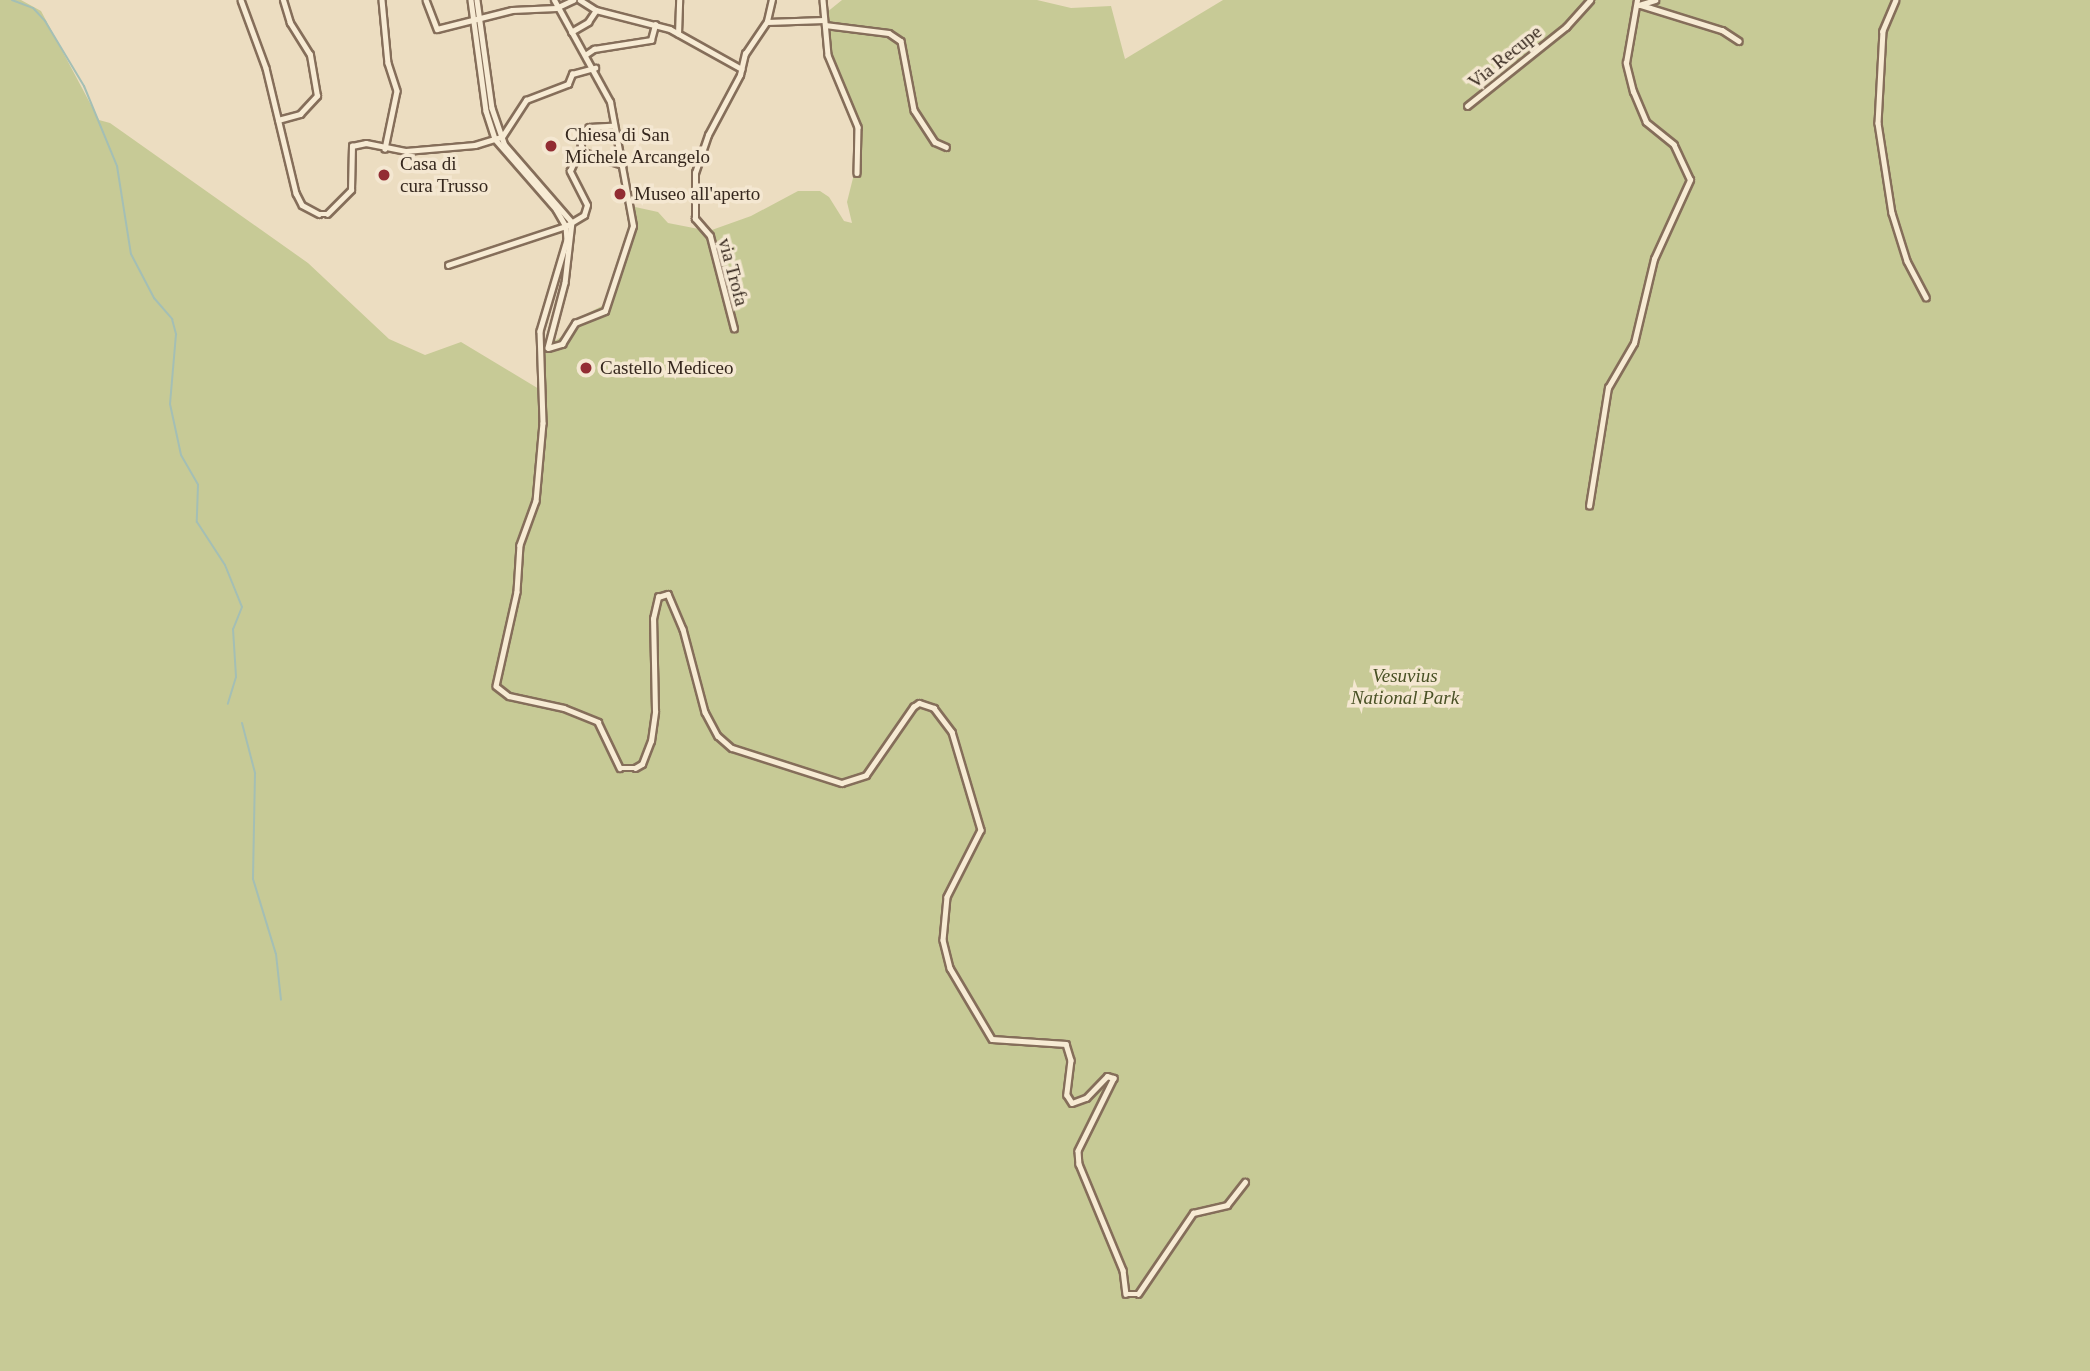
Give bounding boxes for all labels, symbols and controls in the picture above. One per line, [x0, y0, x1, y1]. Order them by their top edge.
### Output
street label: Via Recupe [1464, 20, 1546, 94]
place label: Chiesa di San Michele Arcangelo [565, 124, 711, 168]
marker: Chiesa di San Michele Arcangelo [543, 138, 559, 154]
place label: Casa di cura Trusso [400, 153, 488, 197]
marker: Casa di cura Trusso [374, 165, 394, 185]
place label: Museo all'aperto [634, 183, 760, 205]
marker: Museo all'aperto [612, 186, 628, 202]
street label: via Trofa [713, 235, 753, 309]
place label: Castello Mediceo [600, 357, 733, 379]
marker: Castello Mediceo [578, 360, 594, 376]
park label: Vesuvius National Park [1351, 665, 1459, 709]

